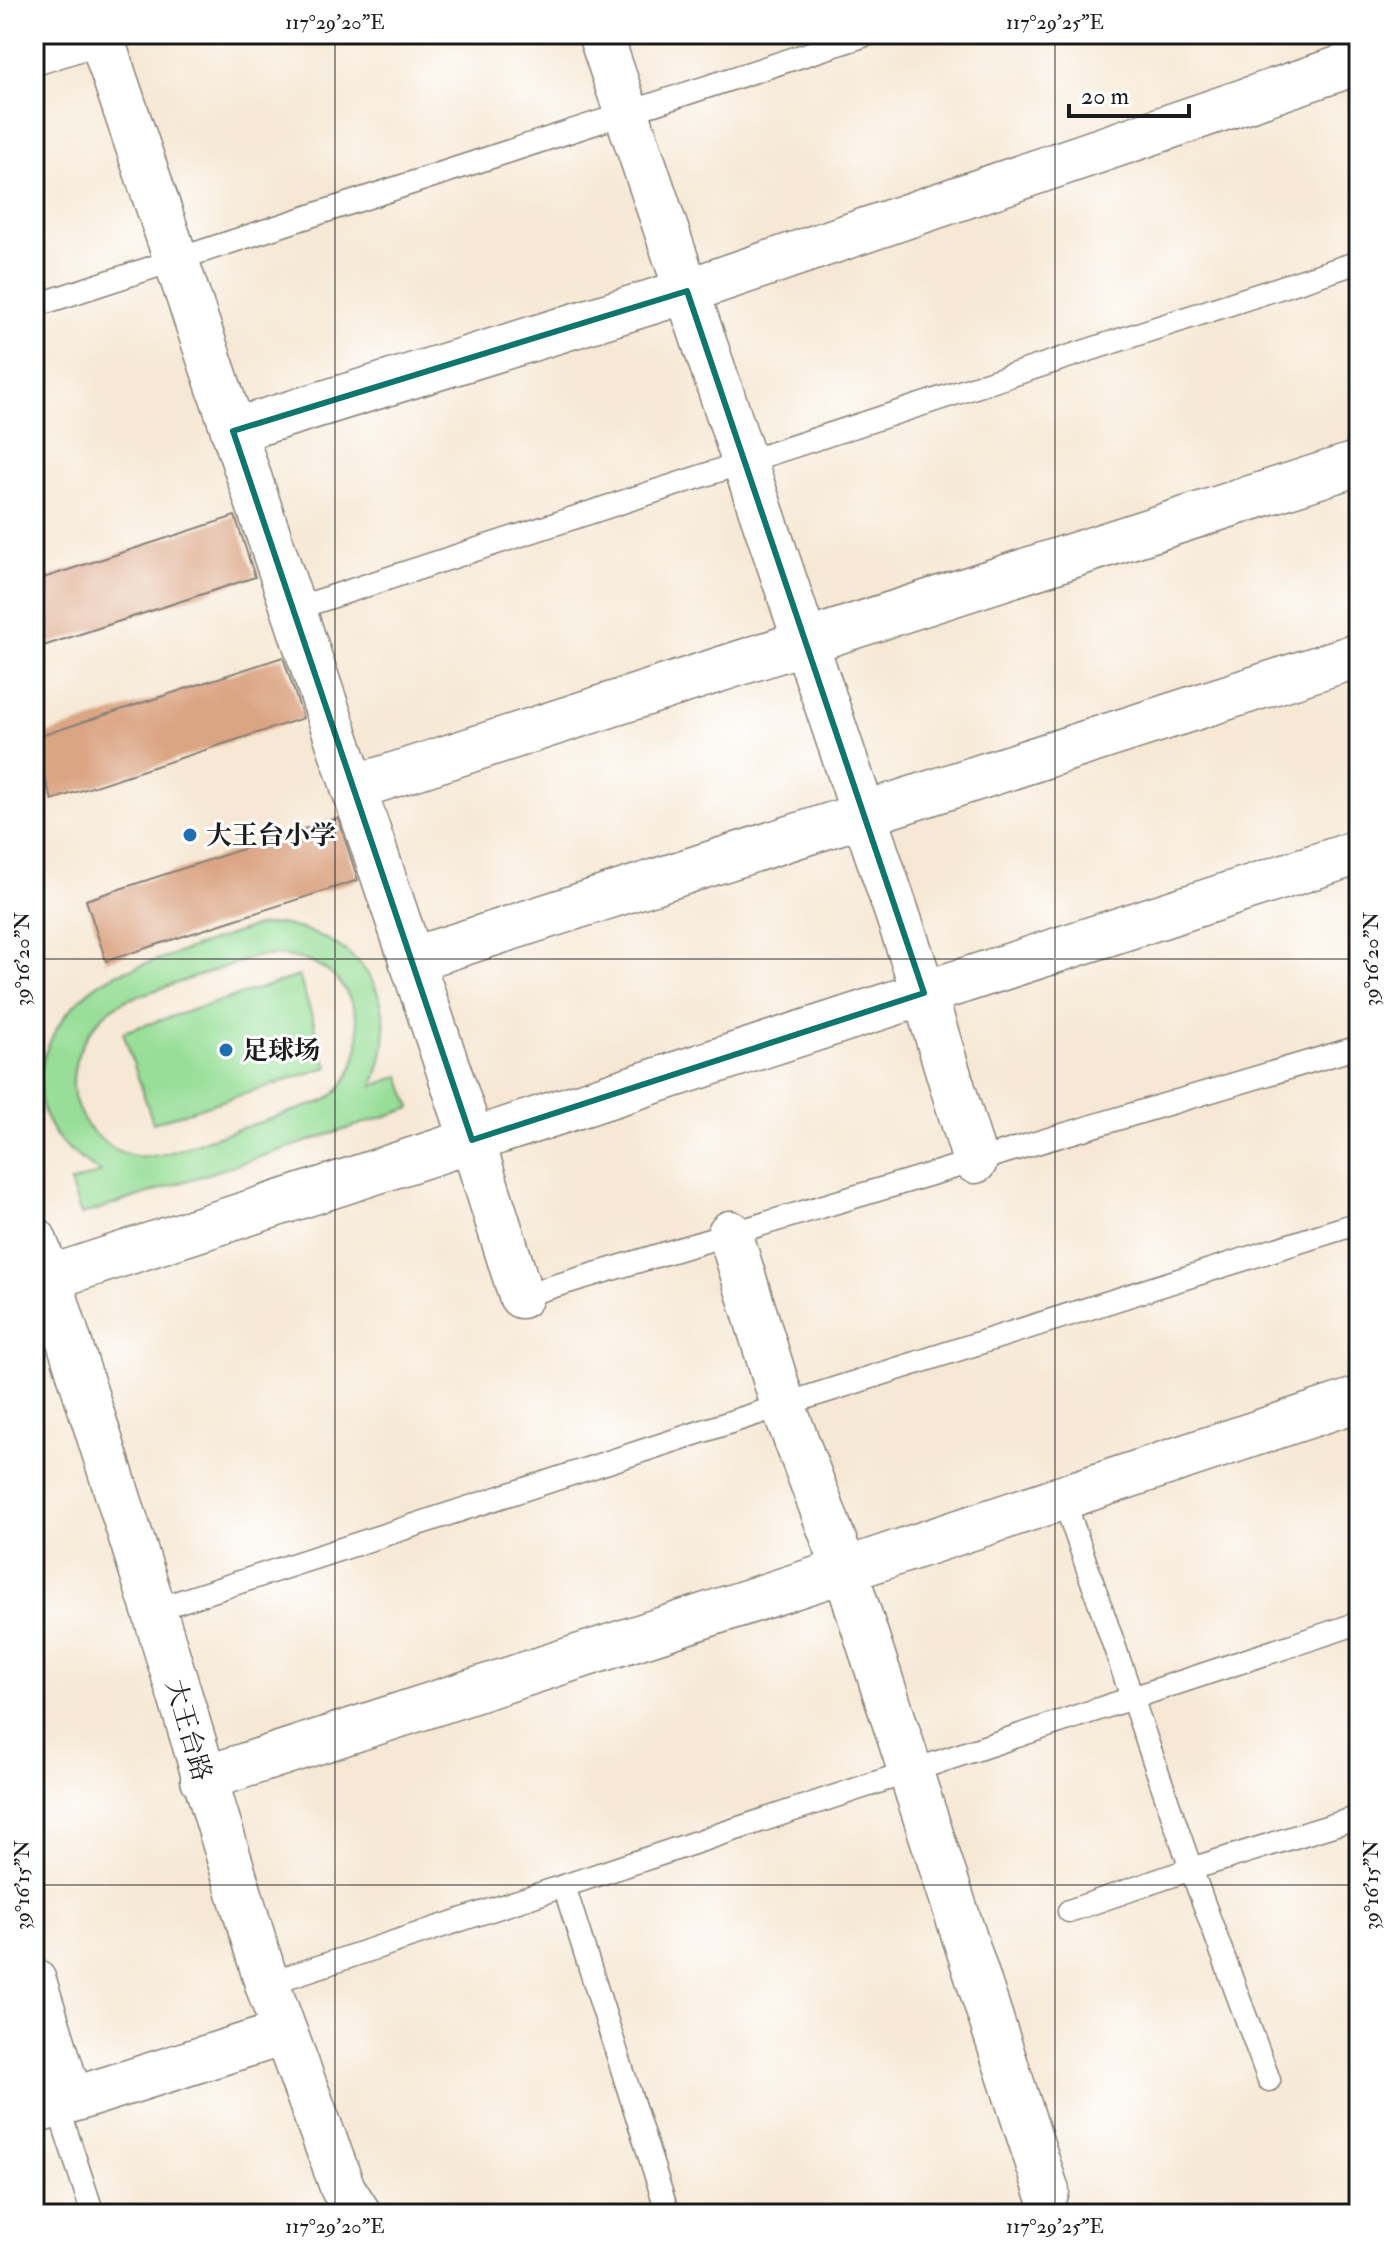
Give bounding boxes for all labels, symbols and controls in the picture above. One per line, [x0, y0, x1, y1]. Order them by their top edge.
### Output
text: 117°29'20"E [285, 10, 385, 35]
text: 117°29'25"E [1006, 10, 1104, 35]
scale bar [1069, 68, 1189, 118]
text: 20 m [1081, 81, 1130, 112]
place label: 大王台小学 [206, 820, 336, 852]
marker: 大王台小学 [181, 826, 199, 844]
text: 39°16'20"N [10, 912, 35, 1006]
text: 39°16'20"N [1359, 912, 1384, 1006]
place label: 足球场 [242, 1035, 320, 1067]
marker: 足球场 [217, 1041, 235, 1059]
street label: 大王台路 [158, 1676, 218, 1785]
text: 39°16'15"N [10, 1840, 35, 1930]
text: 39°16'15"N [1359, 1840, 1384, 1930]
text: 117°29'20"E [285, 2214, 385, 2239]
text: 117°29'25"E [1006, 2214, 1104, 2239]

